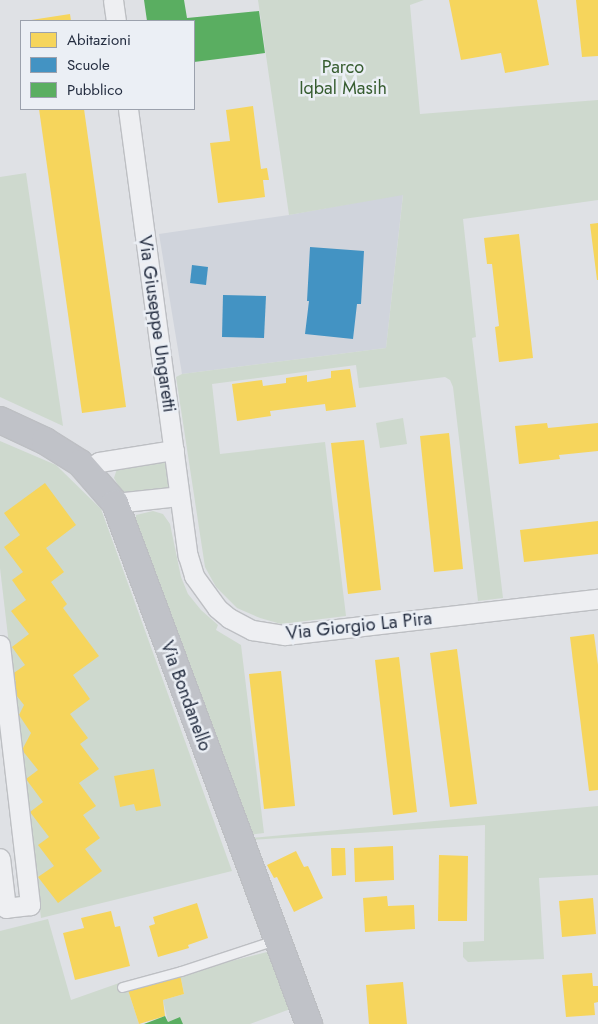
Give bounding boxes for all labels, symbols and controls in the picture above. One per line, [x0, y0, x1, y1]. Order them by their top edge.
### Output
legend [20, 20, 195, 110]
text: Abitazioni [67, 29, 131, 51]
text: Scuole [67, 54, 110, 76]
park label: Parco Iqbal Masih [299, 57, 387, 100]
text: Pubblico [67, 79, 123, 101]
street label: Via Giuseppe Ungaretti [134, 234, 180, 414]
street label: Via Giorgio La Pira [285, 608, 433, 644]
street label: Via Bondanello [156, 638, 216, 754]

